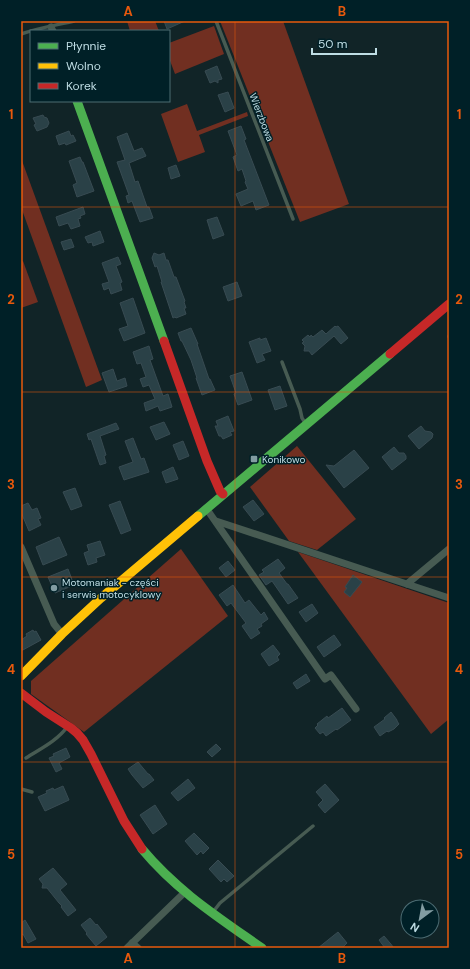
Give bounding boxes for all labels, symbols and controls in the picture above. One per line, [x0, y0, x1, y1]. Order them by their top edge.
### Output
text: A [123, 3, 133, 20]
text: B [338, 3, 346, 20]
legend [30, 30, 170, 102]
scale bar [312, 30, 376, 56]
text: 50 m [318, 36, 347, 52]
text: Płynnie [66, 38, 106, 54]
text: Wolno [66, 58, 101, 74]
text: Korek [66, 78, 97, 94]
street label: Wierzbowa [246, 91, 277, 143]
text: 1 [9, 106, 13, 123]
text: 1 [457, 106, 461, 123]
text: 2 [7, 291, 15, 308]
text: 2 [455, 291, 463, 308]
place label: Konikowo [262, 453, 305, 466]
marker: Konikowo [249, 454, 259, 464]
text: 3 [7, 476, 15, 493]
text: 3 [455, 476, 463, 493]
place label: Motomaniak - części i serwis motocyklowy [62, 576, 161, 601]
marker: Motomaniak - części i serwis motocyklowy [49, 583, 59, 593]
text: 4 [7, 661, 15, 678]
text: 4 [455, 661, 463, 678]
text: 5 [7, 846, 15, 863]
text: 5 [455, 846, 463, 863]
north arrow [400, 899, 440, 939]
text: N [408, 919, 422, 936]
text: A [123, 950, 133, 967]
text: B [338, 950, 346, 967]

